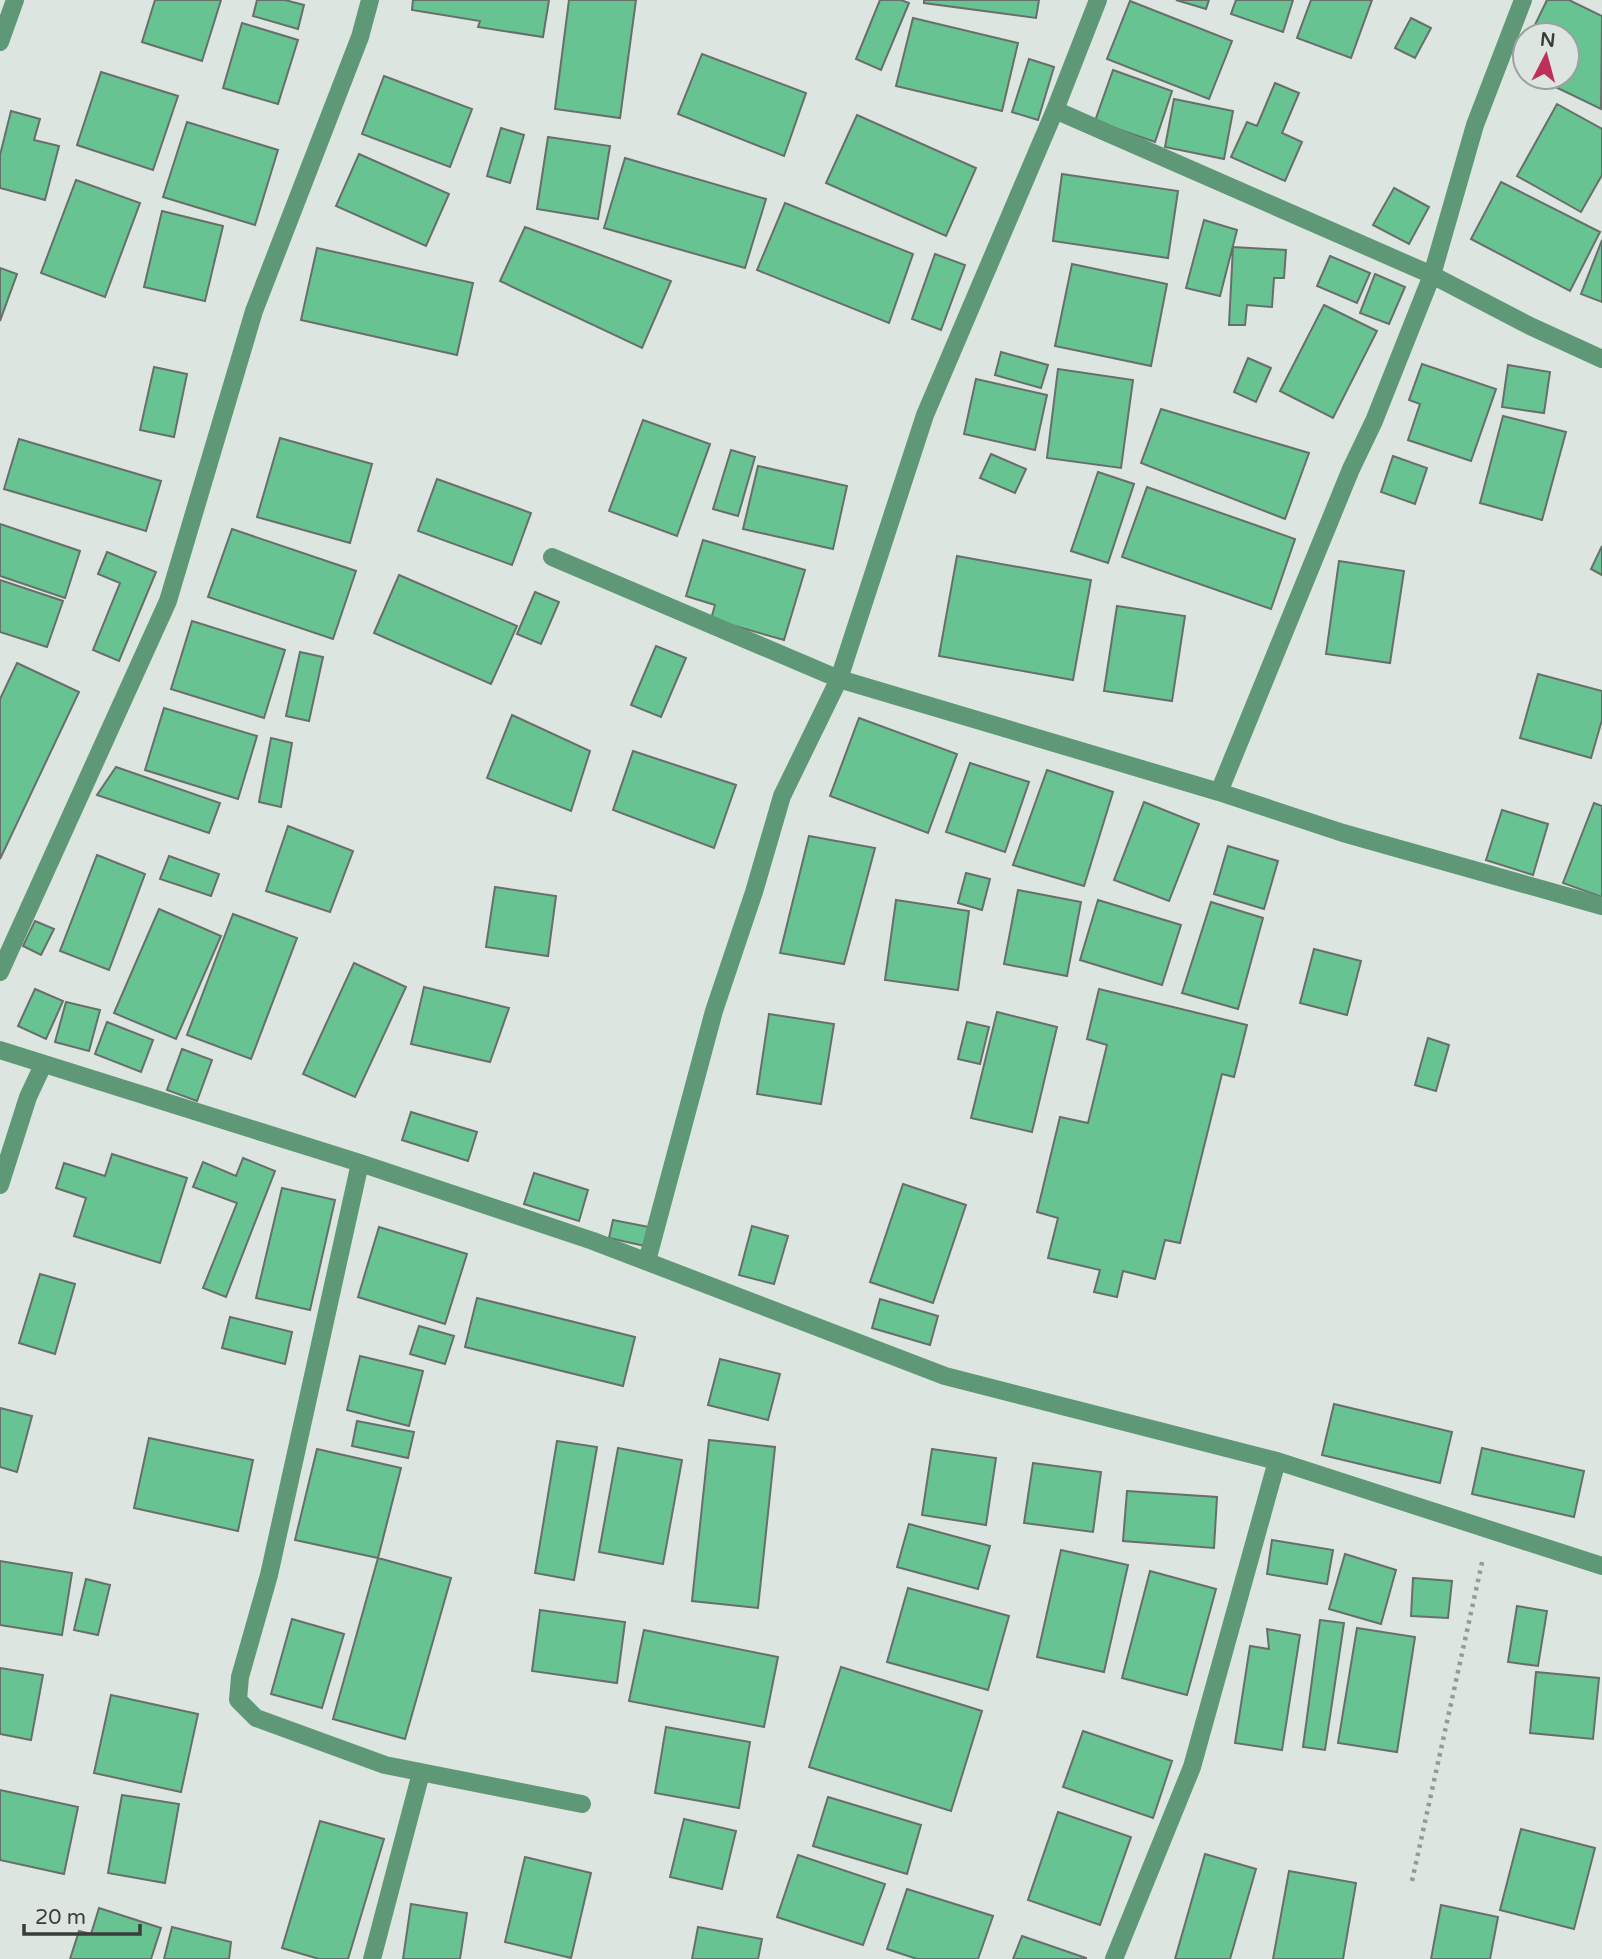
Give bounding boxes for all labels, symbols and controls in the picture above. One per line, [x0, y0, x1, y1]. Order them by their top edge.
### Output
north arrow [1511, 21, 1581, 91]
text: N [1539, 28, 1556, 52]
scale bar [24, 1892, 140, 1936]
text: 20 m [35, 1905, 86, 1930]

